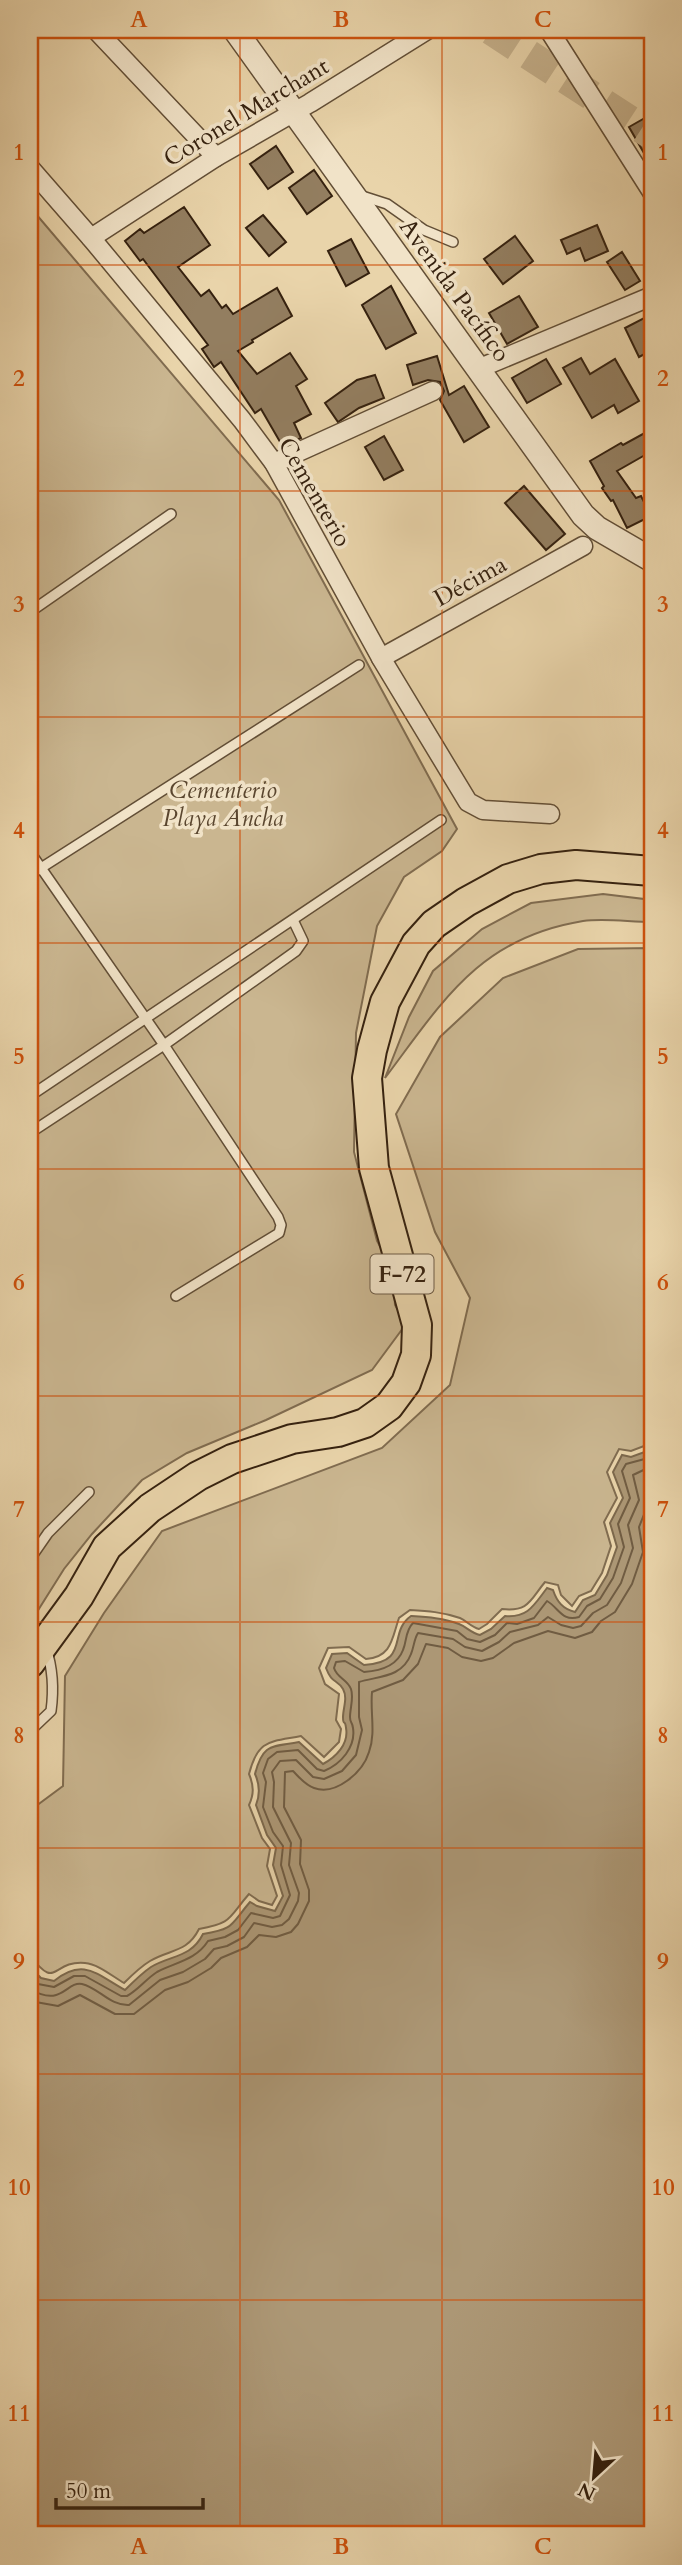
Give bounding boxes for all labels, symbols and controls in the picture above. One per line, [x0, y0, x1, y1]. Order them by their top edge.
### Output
text: A [130, 4, 148, 35]
text: B [333, 4, 349, 35]
text: C [534, 4, 552, 35]
street label: Coronel Marchant [157, 50, 336, 175]
text: 1 [13, 137, 25, 168]
text: 1 [657, 137, 669, 168]
street label: Avenida Pacífico [391, 212, 518, 369]
text: 2 [13, 363, 25, 394]
text: 2 [657, 363, 669, 394]
street label: Cementerio [270, 432, 359, 553]
street label: Décima [428, 548, 513, 615]
text: 3 [13, 589, 25, 620]
text: 3 [657, 589, 669, 620]
park label: Cementerio Playa Ancha [163, 774, 284, 835]
text: 4 [13, 815, 25, 846]
text: 4 [657, 815, 669, 846]
text: 5 [13, 1041, 25, 1072]
text: 5 [657, 1041, 669, 1072]
road number: F-72 [370, 1254, 434, 1294]
text: 6 [13, 1267, 25, 1298]
text: 6 [657, 1267, 669, 1298]
text: 7 [13, 1494, 25, 1525]
text: 7 [657, 1494, 669, 1525]
text: 8 [13, 1720, 25, 1751]
text: 8 [657, 1720, 669, 1751]
text: 9 [13, 1946, 25, 1977]
text: 9 [657, 1946, 669, 1977]
text: 10 [7, 2172, 31, 2203]
text: 10 [651, 2172, 675, 2203]
text: 11 [7, 2398, 31, 2429]
text: 11 [651, 2398, 675, 2429]
north arrow [560, 2442, 630, 2512]
scale bar [56, 2467, 203, 2511]
text: N [573, 2476, 600, 2507]
text: 50 m [66, 2477, 111, 2506]
text: A [130, 2531, 148, 2562]
text: B [333, 2531, 349, 2562]
text: C [534, 2531, 552, 2562]

